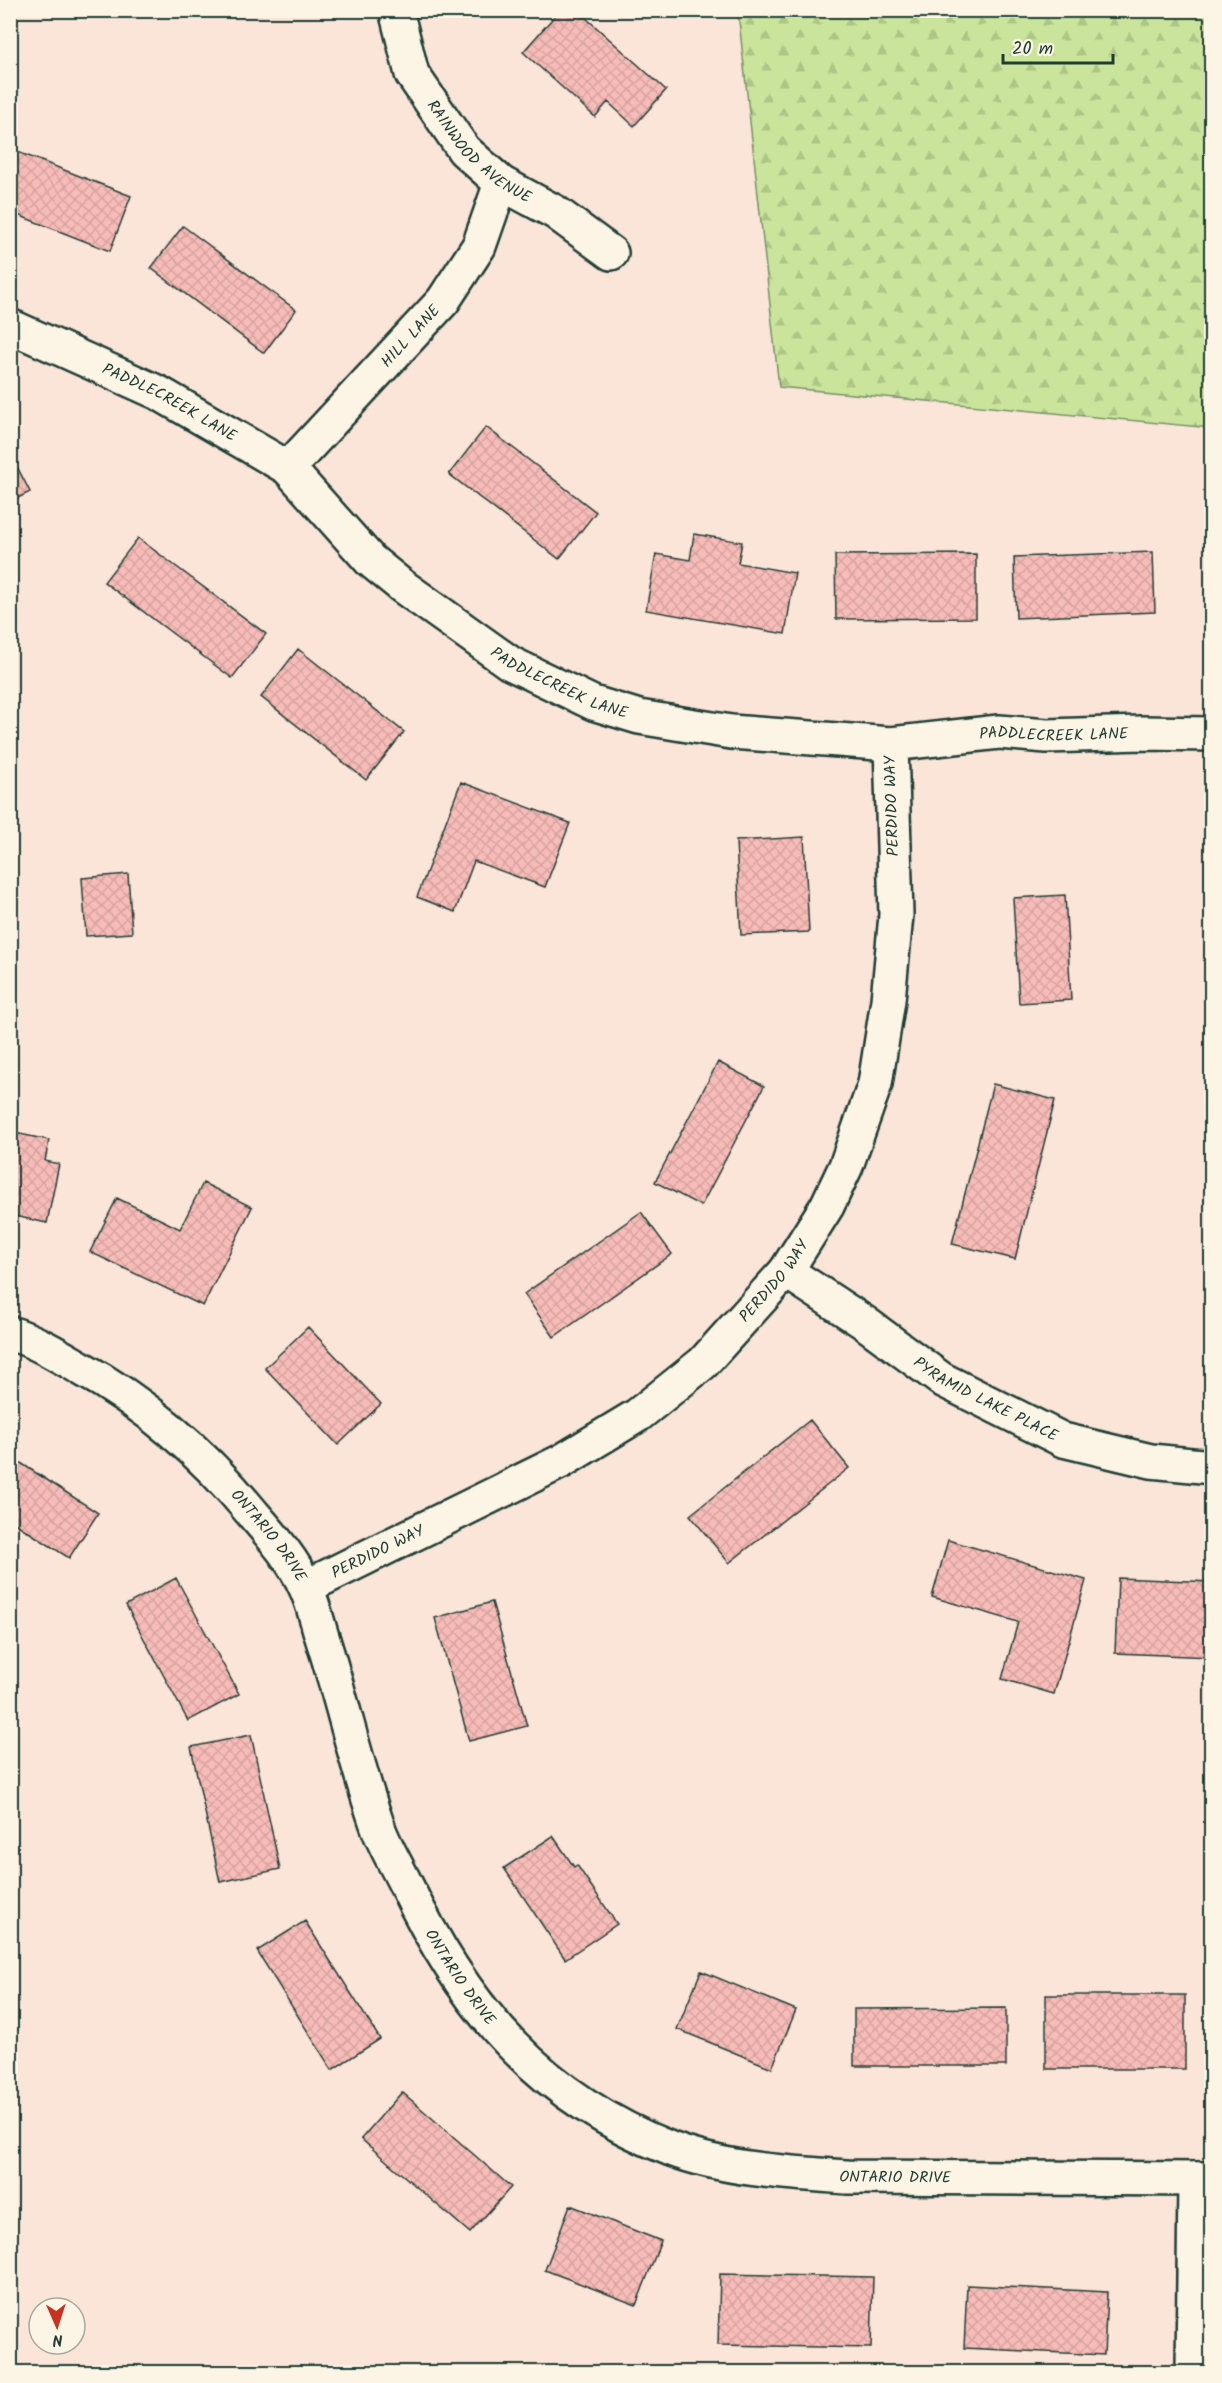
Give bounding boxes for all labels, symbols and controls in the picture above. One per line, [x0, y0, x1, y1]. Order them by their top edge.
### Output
scale bar [1003, 27, 1112, 65]
text: 20 m [1012, 35, 1053, 64]
street label: RAINWOOD AVENUE [421, 95, 537, 210]
street label: HILL LANE [375, 298, 447, 373]
street label: PADDLECREEK LANE [98, 357, 242, 449]
street label: PADDLECREEK LANE [485, 640, 632, 726]
street label: PADDLECREEK LANE [978, 719, 1129, 749]
street label: PERDIDO WAY [878, 754, 906, 857]
street label: PERDIDO WAY [733, 1234, 816, 1328]
street label: PYRAMID LAKE PLACE [908, 1350, 1063, 1448]
street label: ONTARIO DRIVE [225, 1483, 314, 1587]
street label: PERDIDO WAY [327, 1518, 429, 1585]
street label: ONTARIO DRIVE [418, 1924, 502, 2031]
street label: ONTARIO DRIVE [838, 2164, 952, 2190]
north arrow [27, 2296, 87, 2356]
text: N [52, 2327, 63, 2352]

